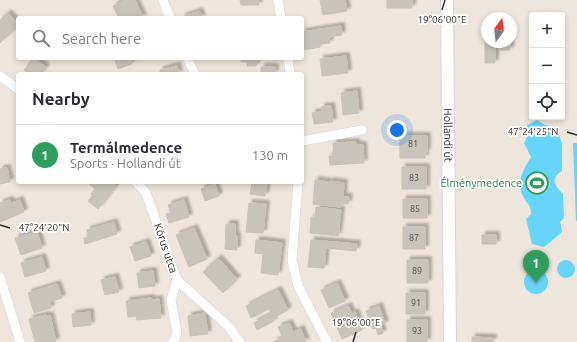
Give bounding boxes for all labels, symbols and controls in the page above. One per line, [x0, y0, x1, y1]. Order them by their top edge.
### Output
north arrow [481, 12, 517, 48]
map controls [529, 12, 565, 120]
button: + [529, 12, 565, 48]
text: 19°06'00"E [417, 14, 467, 25]
search box [16, 16, 304, 60]
icon: search [30, 27, 52, 49]
text: Search here [62, 30, 141, 47]
button: − [529, 48, 565, 84]
button: locate [529, 84, 565, 120]
text: Nearby [32, 89, 90, 108]
street label: Hollandi út [442, 108, 454, 163]
your location [387, 120, 407, 140]
text: 47°24'25"N [508, 126, 558, 137]
text: Termálmedence [70, 139, 182, 156]
house number: 81 [408, 139, 418, 149]
text: 1 [41, 148, 49, 162]
text: 130 m [252, 148, 288, 162]
text: Sports · Hollandi út [70, 156, 181, 170]
sports icon: Élménymedence [524, 170, 550, 196]
house number: 83 [409, 173, 419, 183]
place label: Élménymedence [440, 176, 522, 189]
house number: 85 [410, 204, 420, 214]
street label: Kórus utca [152, 221, 180, 275]
text: 47°24'20"N [19, 222, 69, 233]
house number: 87 [409, 233, 419, 243]
pin: 1 [523, 250, 549, 283]
house number: 89 [412, 266, 422, 276]
house number: 91 [411, 298, 421, 308]
text: 19°06'00"E [331, 317, 381, 328]
house number: 93 [412, 326, 422, 336]

